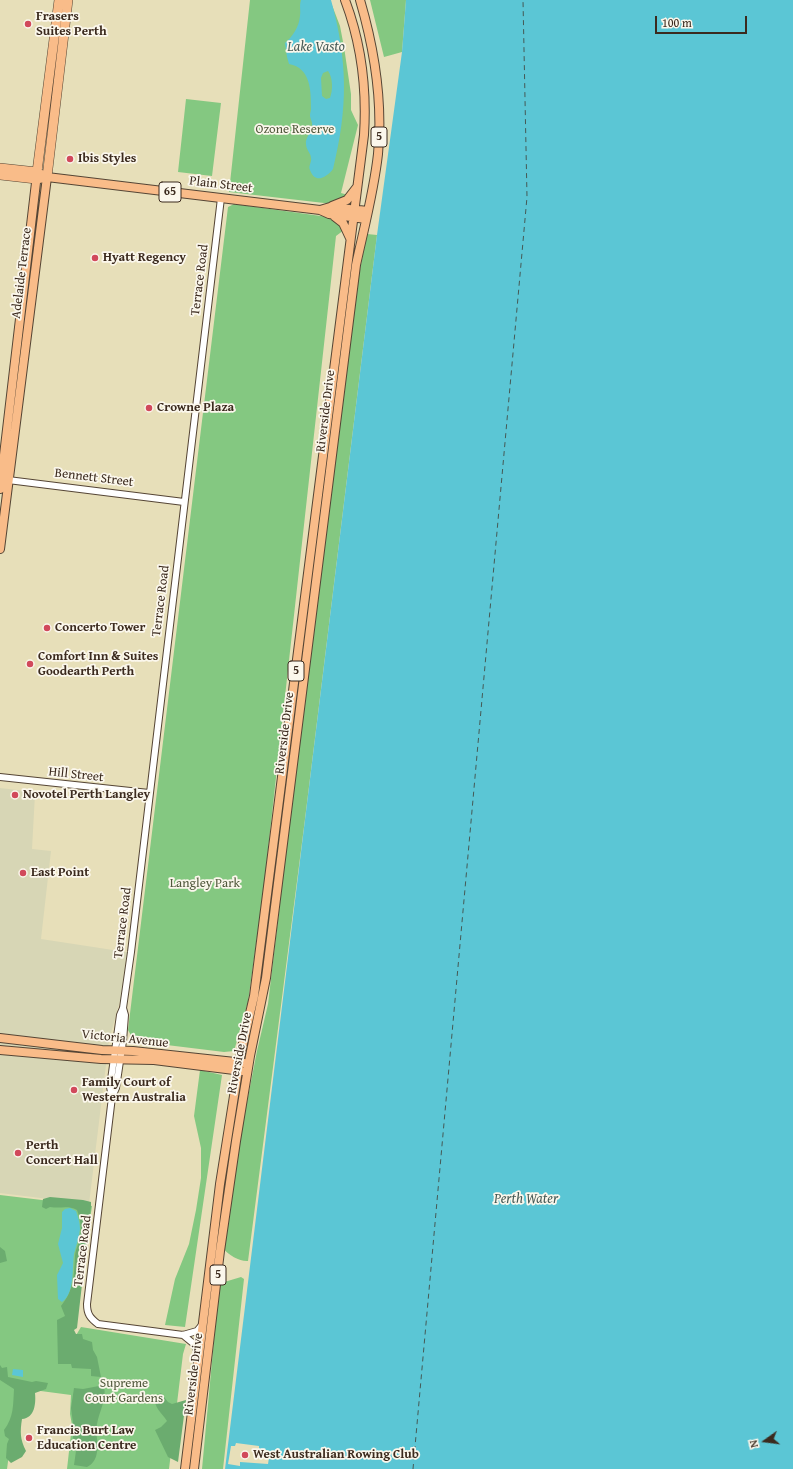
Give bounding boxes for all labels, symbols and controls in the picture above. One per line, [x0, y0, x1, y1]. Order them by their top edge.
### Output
scale bar [657, 8, 749, 34]
place label: Frasers Suites Perth [36, 9, 107, 40]
text: 100 m [662, 14, 692, 31]
marker: Frasers Suites Perth [23, 19, 33, 29]
water label: Lake Vasto [287, 39, 345, 55]
park label: Ozone Reserve [256, 122, 334, 138]
road number: 5 [371, 127, 387, 147]
place label: Ibis Styles [78, 151, 136, 167]
marker: Ibis Styles [65, 154, 75, 164]
street label: Plain Street [189, 173, 253, 197]
road number: 65 [159, 182, 181, 202]
street label: Adelaide Terrace [9, 227, 35, 319]
street label: Terrace Road [188, 244, 212, 316]
place label: Hyatt Regency [103, 250, 186, 266]
marker: Hyatt Regency [90, 253, 100, 263]
street label: Riverside Drive [313, 369, 339, 453]
place label: Crowne Plaza [157, 400, 234, 416]
marker: Crowne Plaza [144, 403, 154, 413]
street label: Bennett Street [54, 465, 134, 491]
street label: Terrace Road [149, 565, 173, 637]
place label: Concerto Tower [55, 620, 145, 636]
marker: Concerto Tower [42, 623, 52, 633]
place label: Comfort Inn & Suites Goodearth Perth [38, 649, 158, 680]
marker: Comfort Inn & Suites Goodearth Perth [25, 659, 35, 669]
road number: 5 [288, 661, 304, 681]
street label: Riverside Drive [272, 691, 298, 775]
street label: Hill Street [48, 764, 104, 786]
place label: Novotel Perth Langley [23, 787, 150, 803]
marker: Novotel Perth Langley [10, 790, 20, 800]
place label: East Point [31, 865, 89, 881]
marker: East Point [18, 868, 28, 878]
park label: Langley Park [170, 876, 240, 892]
street label: Terrace Road [111, 887, 135, 959]
street label: Riverside Drive [224, 1011, 256, 1095]
street label: Victoria Avenue [81, 1027, 169, 1051]
place label: Family Court of Western Australia [82, 1075, 186, 1106]
marker: Family Court of Western Australia [69, 1085, 79, 1095]
place label: Perth Concert Hall [26, 1138, 98, 1169]
marker: Perth Concert Hall [13, 1148, 23, 1158]
water label: Perth Water [494, 1191, 558, 1207]
street label: Terrace Road [71, 1215, 95, 1287]
road number: 5 [210, 1265, 226, 1285]
street label: Riverside Drive [181, 1332, 207, 1416]
park label: Supreme Court Gardens [85, 1376, 163, 1407]
north arrow [745, 1421, 785, 1461]
place label: Francis Burt Law Education Centre [37, 1423, 136, 1454]
marker: Francis Burt Law Education Centre [24, 1433, 34, 1443]
text: N [745, 1438, 762, 1449]
place label: West Australian Rowing Club [253, 1447, 419, 1463]
marker: West Australian Rowing Club [240, 1450, 250, 1460]

